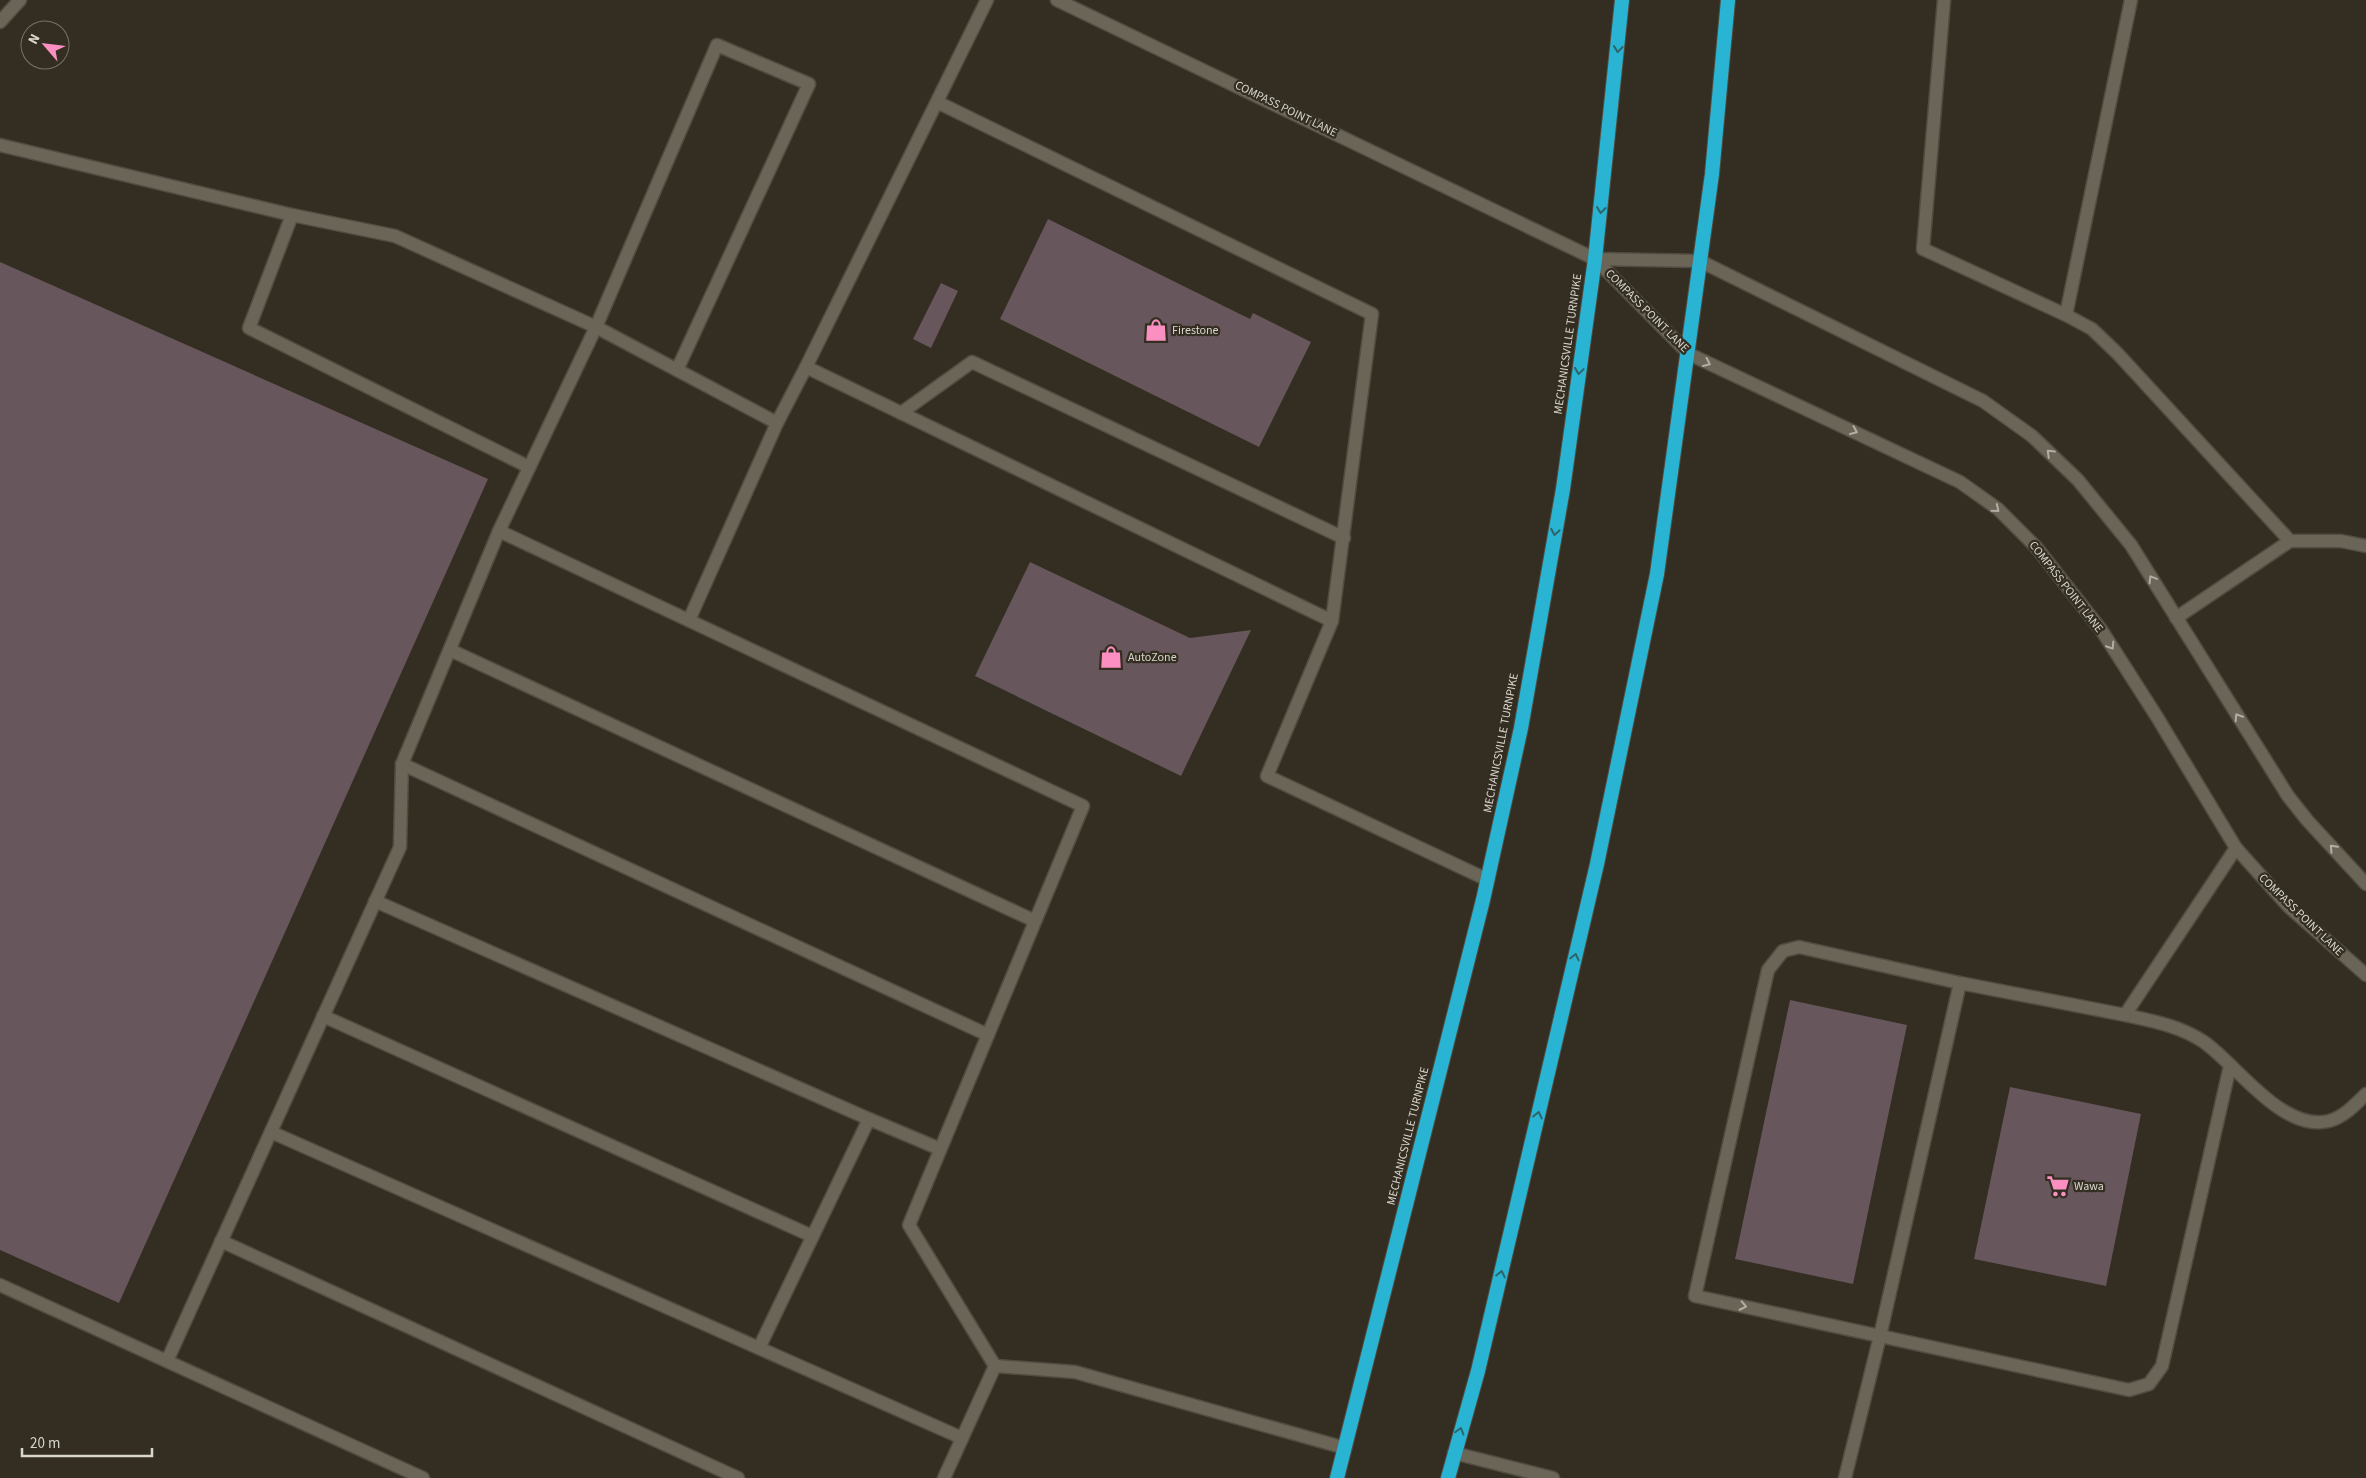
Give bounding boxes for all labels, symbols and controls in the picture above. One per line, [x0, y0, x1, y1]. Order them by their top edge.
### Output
north arrow [20, 20, 70, 70]
text: N [23, 31, 45, 48]
one-way arrow [1613, 45, 1624, 53]
street label: COMPASS POINT LANE [1232, 77, 1340, 141]
one-way arrow [1596, 206, 1606, 214]
street label: COMPASS POINT LANE [1601, 265, 1693, 357]
street label: MECHANICSVILLE TURNPIKE [1550, 273, 1586, 415]
shop icon: Firestone [1143, 317, 1169, 343]
place label: Firestone [1172, 322, 1219, 339]
one-way arrow [1702, 356, 1711, 367]
one-way arrow [1574, 368, 1585, 376]
one-way arrow [1849, 425, 1858, 436]
one-way arrow [2047, 450, 2056, 459]
one-way arrow [1990, 503, 1999, 511]
one-way arrow [1551, 528, 1561, 536]
street label: COMPASS POINT LANE [2025, 538, 2107, 636]
one-way arrow [2148, 575, 2158, 584]
one-way arrow [2105, 641, 2114, 650]
shop icon: AutoZone [1098, 644, 1124, 670]
place label: AutoZone [1128, 649, 1177, 666]
street label: MECHANICSVILLE TURNPIKE [1479, 672, 1523, 814]
one-way arrow [2235, 713, 2244, 722]
one-way arrow [2330, 845, 2339, 854]
street label: COMPASS POINT LANE [2255, 870, 2347, 960]
one-way arrow [1569, 953, 1580, 962]
street label: MECHANICSVILLE TURNPIKE [1383, 1065, 1433, 1207]
one-way arrow [1532, 1111, 1543, 1120]
supermarket icon: Wawa [2045, 1173, 2071, 1199]
place label: Wawa [2074, 1178, 2104, 1195]
one-way arrow [1495, 1269, 1506, 1278]
one-way arrow [1739, 1300, 1747, 1311]
scale bar [22, 1426, 152, 1458]
one-way arrow [1455, 1427, 1465, 1436]
text: 20 m [30, 1433, 60, 1454]

